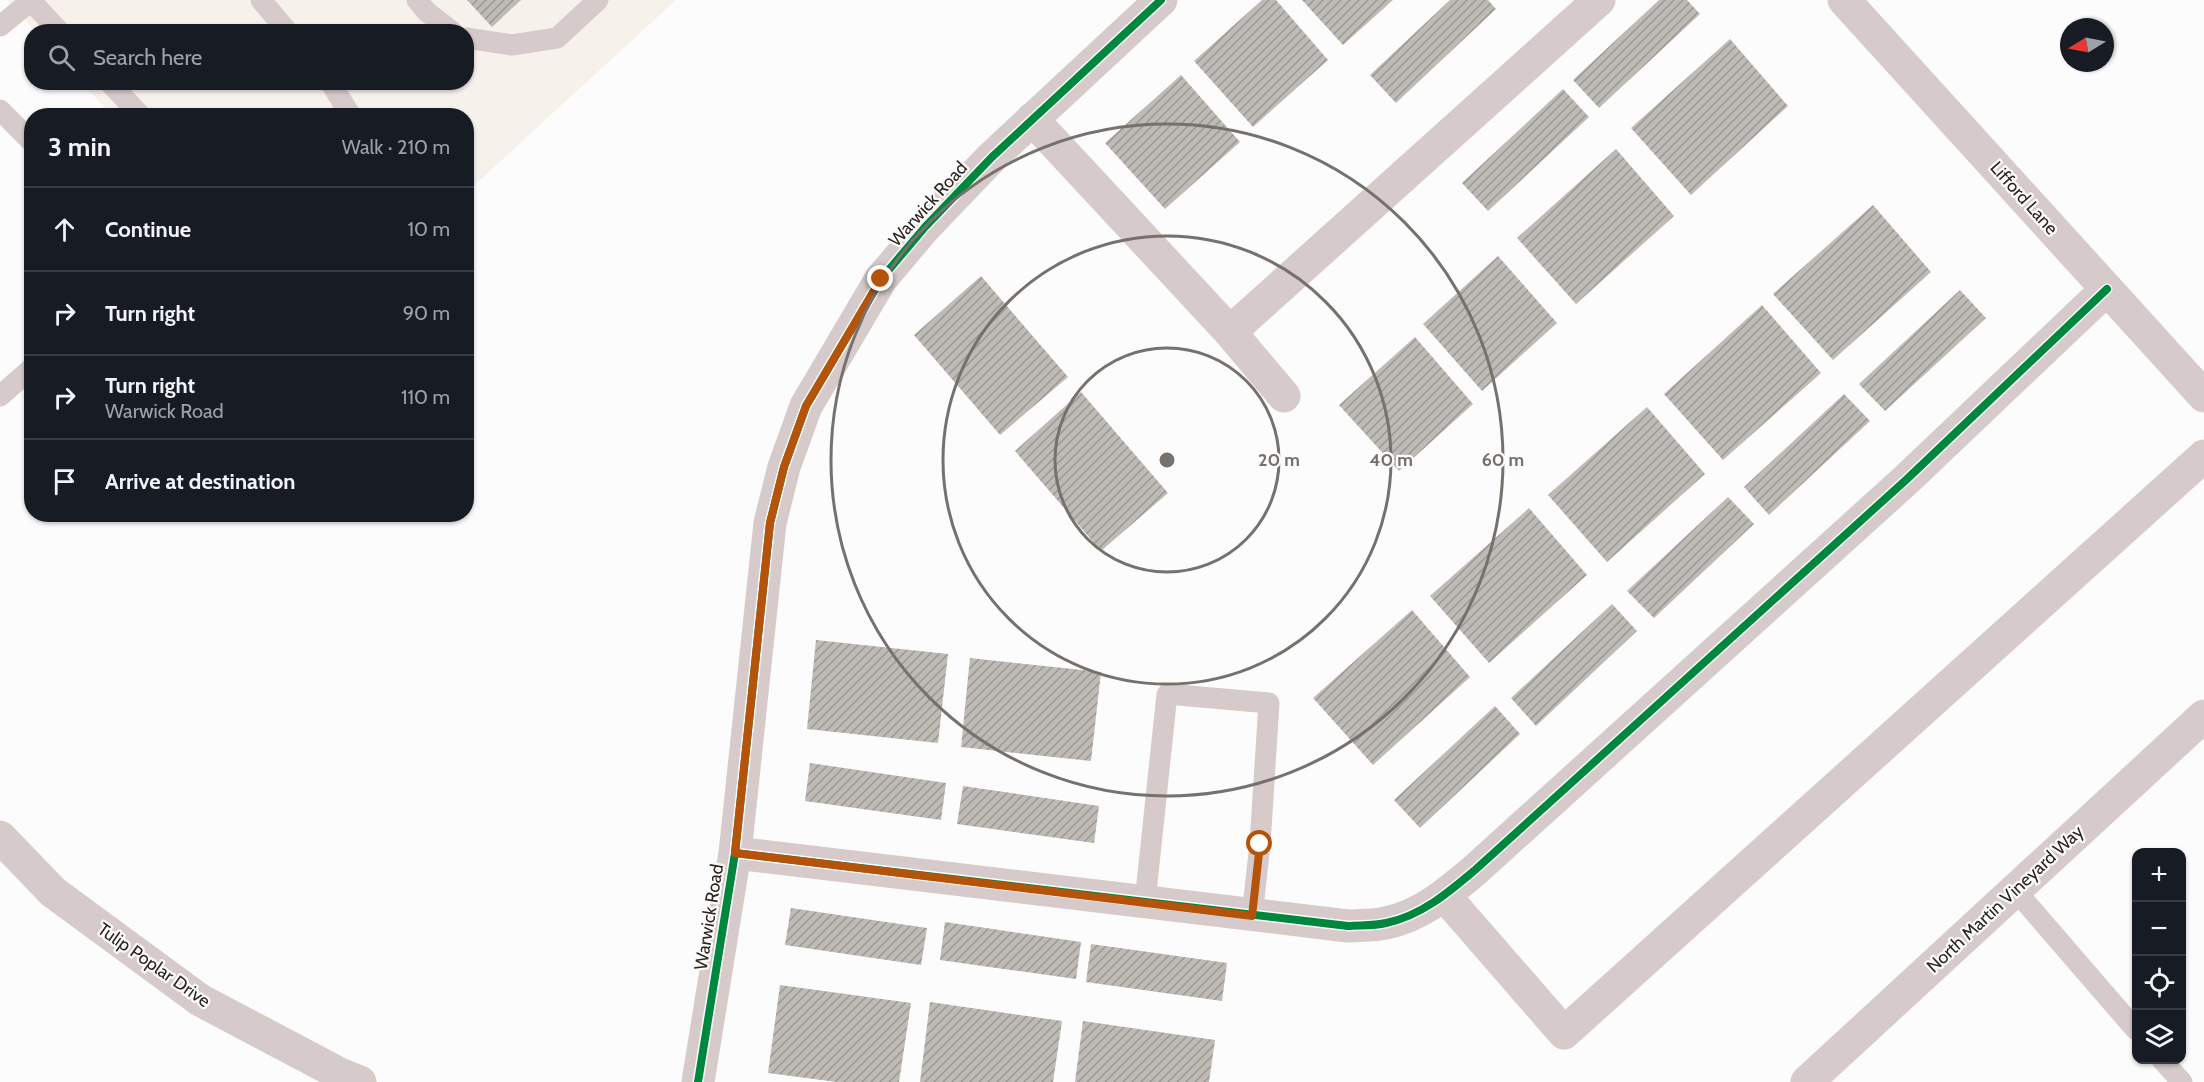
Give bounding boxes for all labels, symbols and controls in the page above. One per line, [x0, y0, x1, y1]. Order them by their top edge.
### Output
north arrow [2060, 18, 2114, 72]
search box [24, 24, 474, 90]
icon: search [45, 41, 78, 74]
text: Search here [93, 44, 202, 71]
text: 3 min [48, 131, 111, 163]
text: Walk · 210 m [342, 135, 450, 159]
street label: Warwick Road [884, 157, 972, 251]
street label: Lifford Lane [1985, 157, 2063, 239]
icon: ahead [48, 213, 81, 246]
text: Continue [105, 216, 191, 243]
text: 10 m [407, 217, 450, 241]
route end [867, 265, 893, 291]
icon: right [48, 297, 81, 330]
text: Turn right [105, 300, 195, 327]
text: 90 m [403, 301, 450, 325]
text: Turn right [105, 372, 195, 399]
icon: right [48, 381, 81, 414]
text: 110 m [401, 385, 450, 409]
text: Warwick Road [105, 399, 224, 423]
text: 20 m [1258, 449, 1300, 471]
text: 40 m [1369, 449, 1413, 471]
text: 60 m [1482, 449, 1524, 471]
centre of rings [1157, 450, 1177, 470]
icon: arrive [48, 465, 81, 498]
text: Arrive at destination [105, 468, 295, 495]
street label: North Martin Vineyard Way [1922, 821, 2088, 977]
route start [1246, 830, 1272, 856]
map controls [2132, 848, 2186, 1064]
button: + [2132, 848, 2186, 902]
street label: Warwick Road [690, 863, 728, 971]
button: − [2132, 902, 2186, 956]
street label: Tulip Poplar Drive [93, 918, 215, 1012]
button: locate [2132, 956, 2186, 1010]
button: layers [2132, 1010, 2186, 1064]

